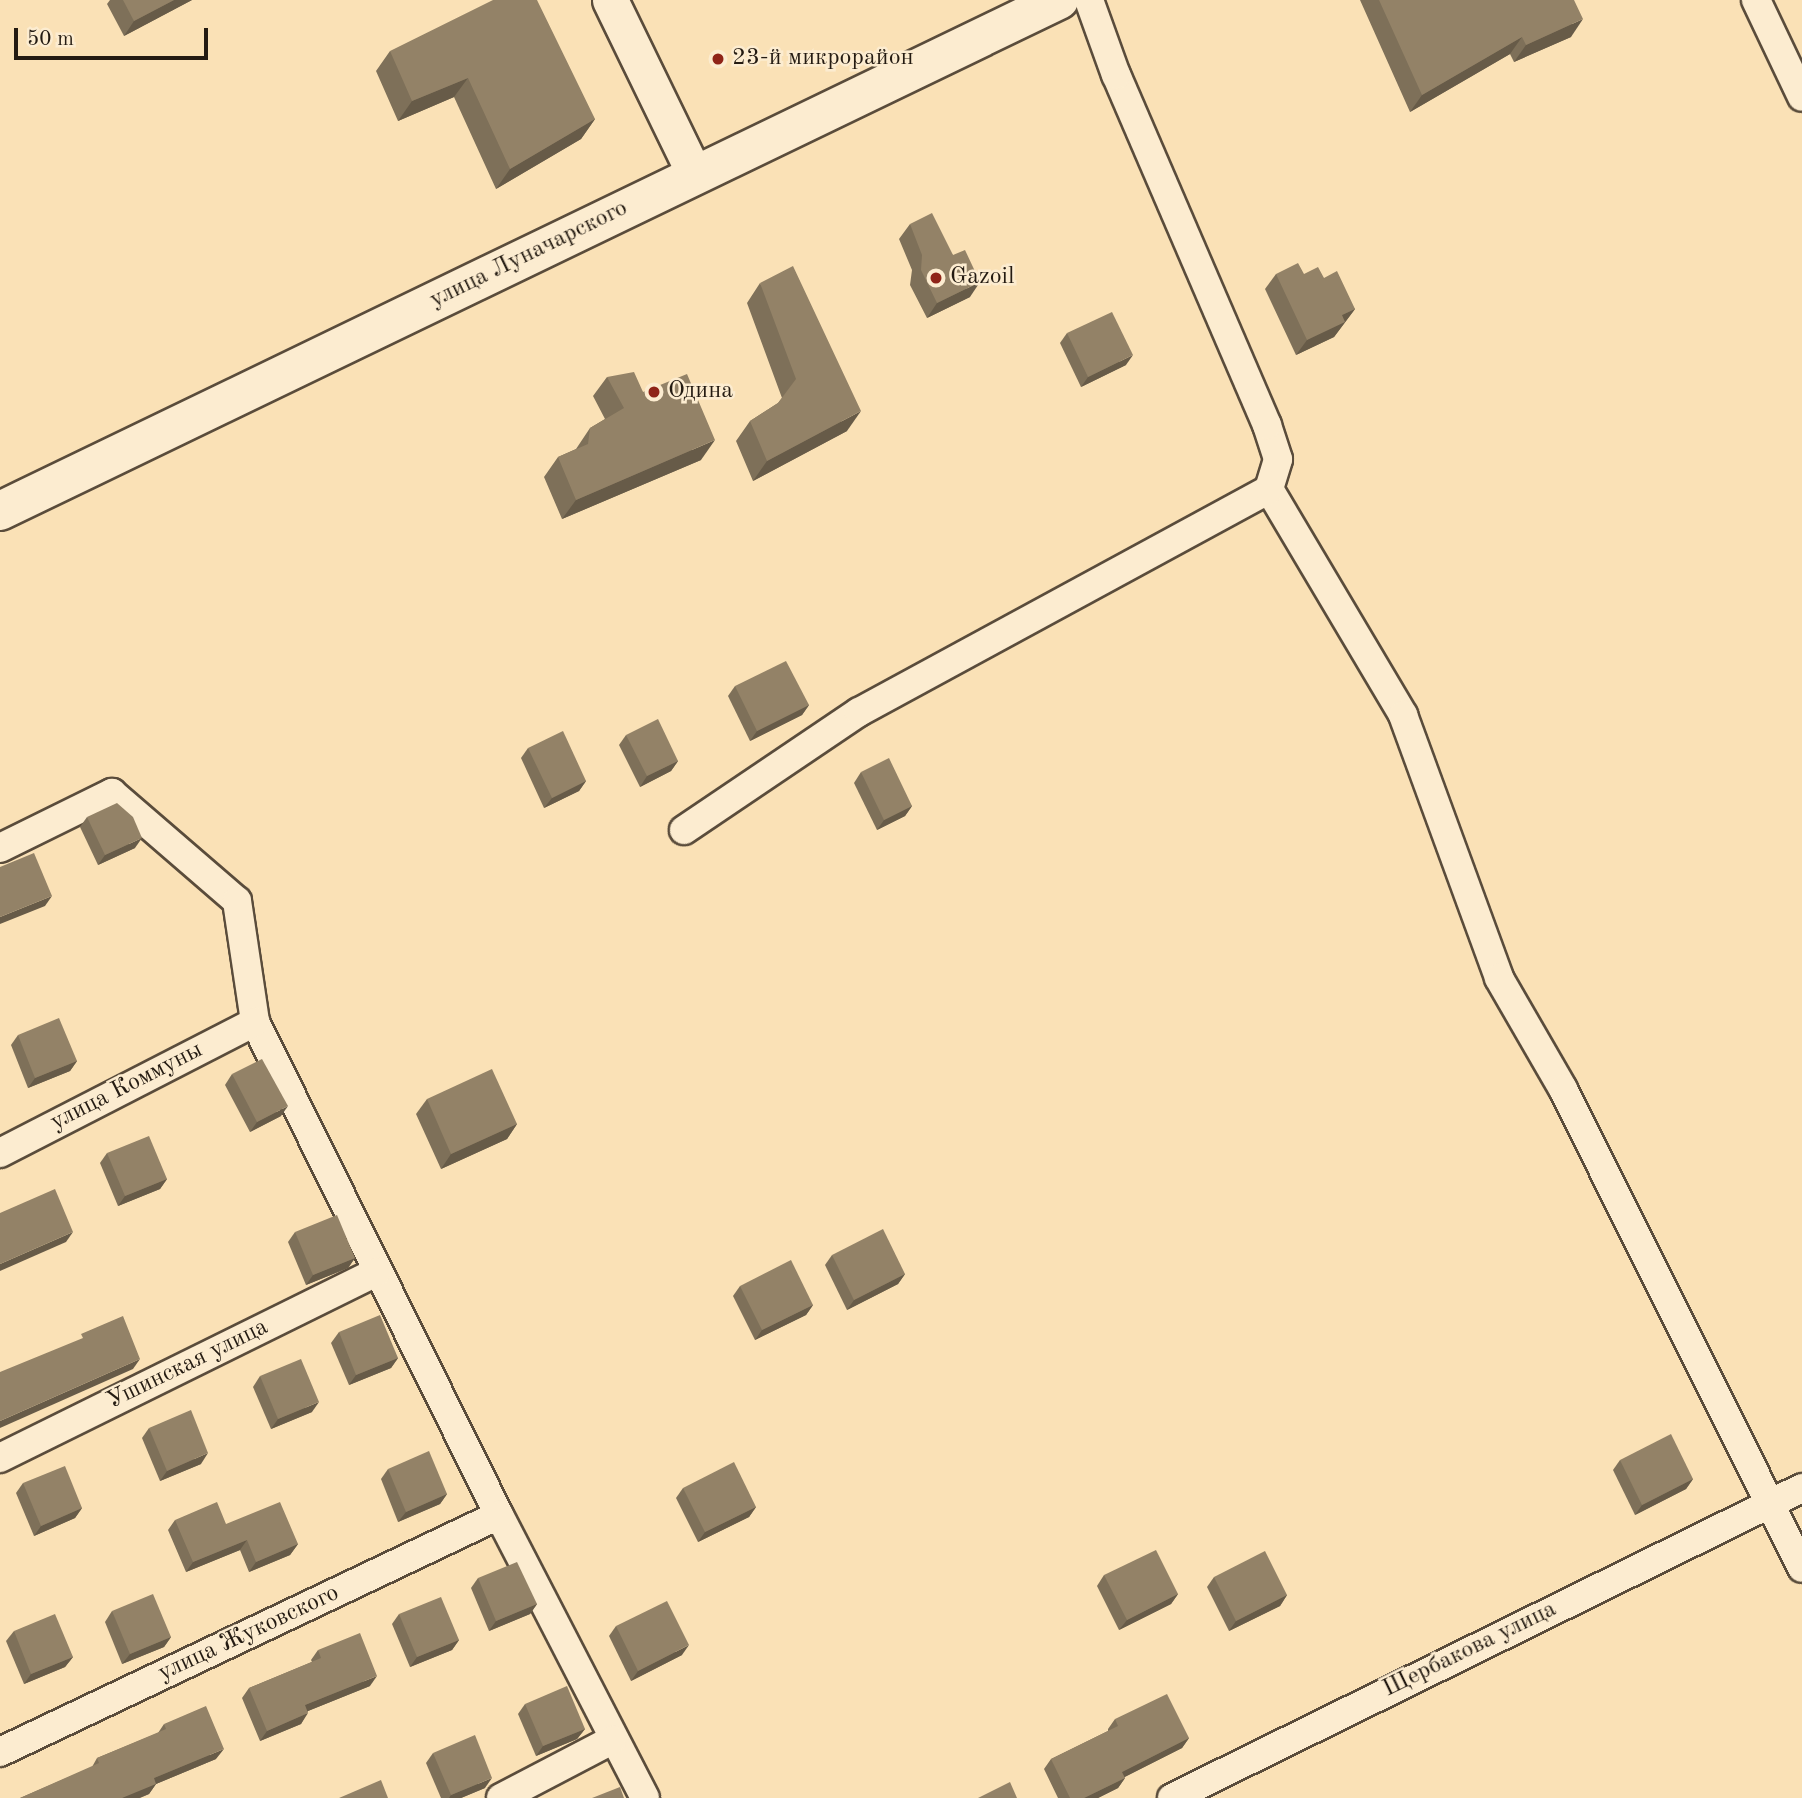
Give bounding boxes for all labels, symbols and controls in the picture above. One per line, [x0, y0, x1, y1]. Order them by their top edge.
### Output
scale bar [18, 14, 212, 58]
text: 50 m [27, 29, 74, 50]
place label: 23-й микрорайон [732, 45, 914, 73]
marker: 23-й микрорайон [710, 51, 726, 67]
street label: улица Луначарского [425, 195, 633, 315]
place label: Gazoil [950, 264, 1015, 292]
marker: Gazoil [928, 270, 944, 286]
place label: Одина [668, 378, 733, 406]
marker: Одина [646, 384, 662, 400]
street label: улица Коммуны [46, 1036, 208, 1138]
street label: Ушинская улица [103, 1314, 273, 1416]
street label: улица Жуковского [154, 1580, 344, 1688]
street label: Щербакова улица [1379, 1596, 1561, 1704]

